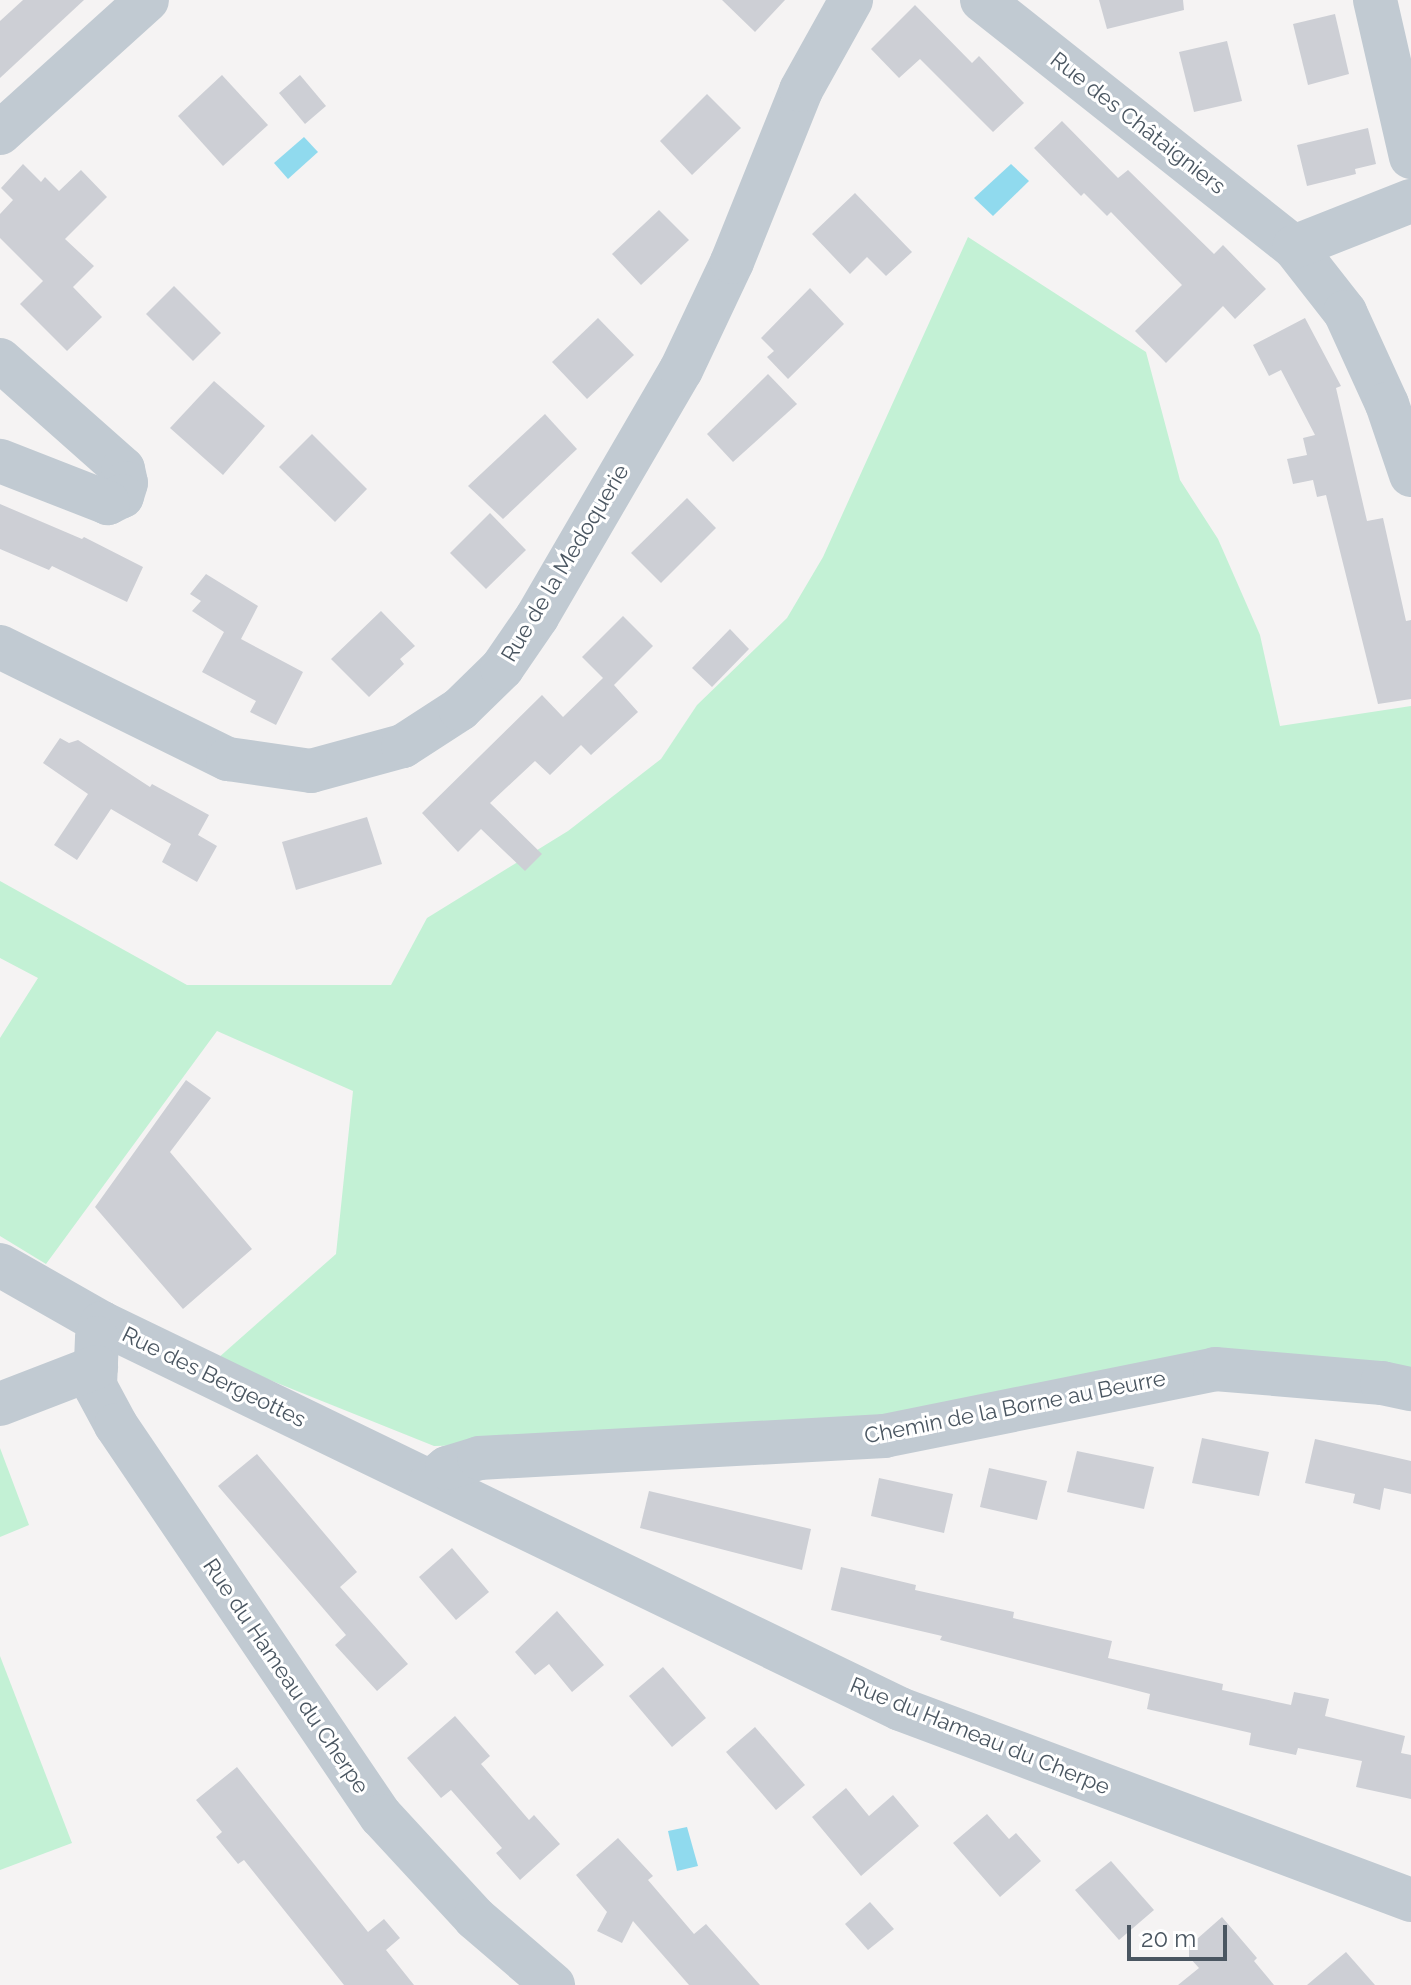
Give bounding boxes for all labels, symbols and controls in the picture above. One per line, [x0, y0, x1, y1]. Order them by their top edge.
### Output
street label: Rue des Châtaigniers [1045, 46, 1231, 200]
street label: Rue de la Medoquerie [496, 460, 634, 666]
street label: Rue des Bergeottes [118, 1321, 310, 1433]
street label: Chemin de la Borne au Beurre [862, 1365, 1168, 1449]
street label: Rue du Hameau du Cherpe [197, 1554, 375, 1798]
street label: Rue du Hameau du Cherpe [846, 1672, 1114, 1800]
scale bar [1131, 1909, 1231, 1959]
text: 20 m [1141, 1924, 1196, 1953]

